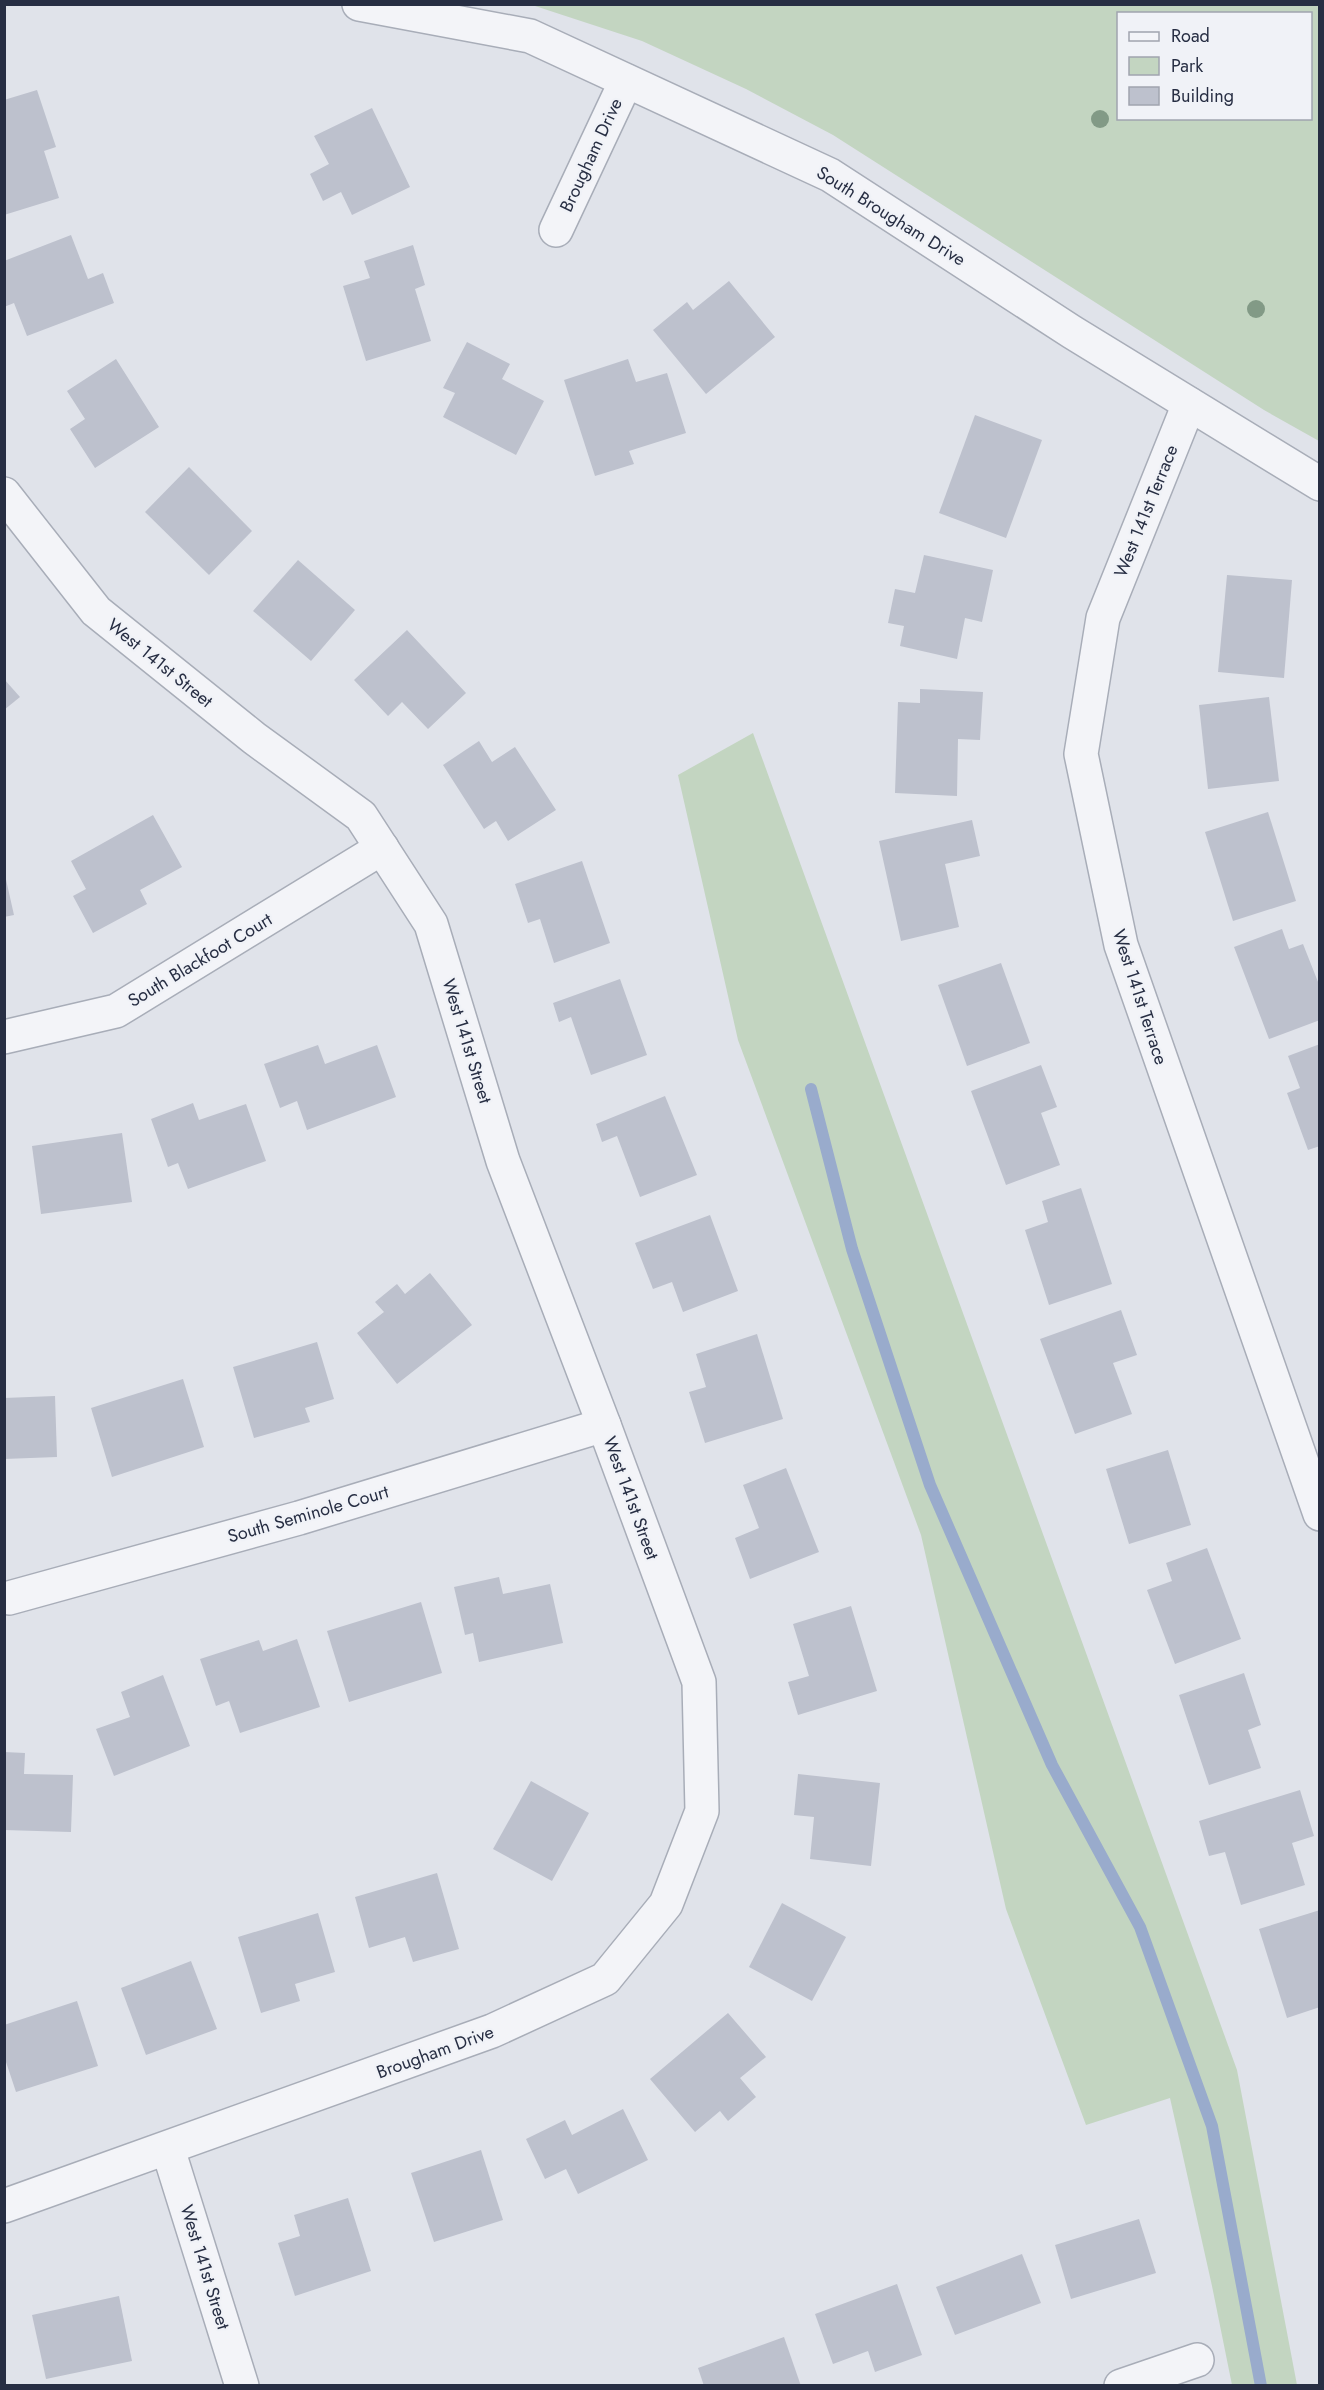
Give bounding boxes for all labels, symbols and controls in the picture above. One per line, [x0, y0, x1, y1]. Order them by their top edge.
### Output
legend [1117, 12, 1312, 120]
text: Road [1171, 23, 1210, 49]
text: Park [1171, 53, 1203, 79]
text: Building [1171, 83, 1234, 109]
street label: Brougham Drive [553, 94, 629, 216]
street label: South Brougham Drive [811, 160, 971, 272]
street label: West 141st Terrace [1108, 441, 1184, 581]
street label: West 141st Street [102, 612, 219, 714]
street label: South Blackfoot Court [123, 906, 278, 1013]
street label: West 141st Terrace [1106, 926, 1174, 1068]
street label: West 141st Street [436, 975, 499, 1107]
street label: West 141st Street [597, 1433, 666, 1564]
street label: South Seminole Court [224, 1478, 392, 1549]
street label: Brougham Drive [373, 2019, 497, 2085]
street label: West 141st Street [174, 2201, 237, 2333]

